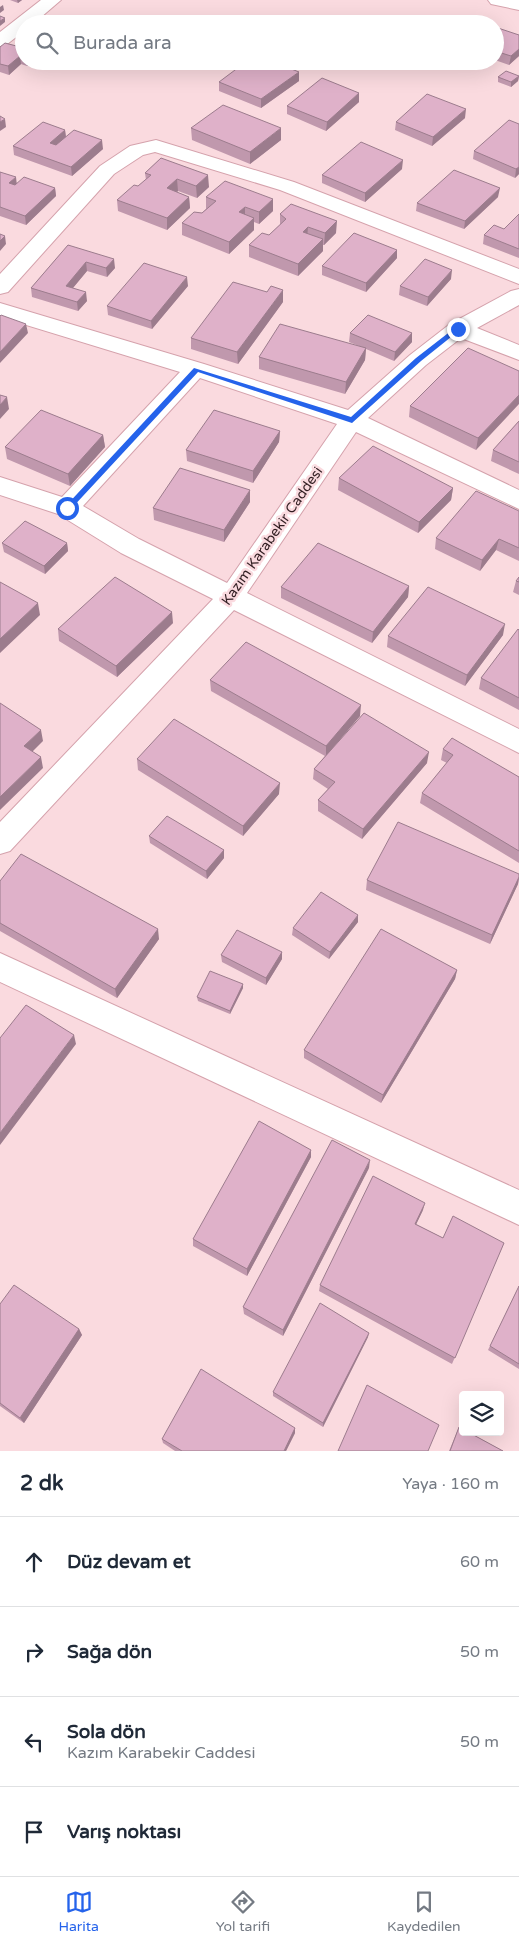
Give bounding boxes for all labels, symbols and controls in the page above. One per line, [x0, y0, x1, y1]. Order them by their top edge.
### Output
search box [15, 15, 504, 70]
icon: search [33, 29, 61, 57]
text: Burada ara [73, 32, 172, 54]
route end [447, 318, 470, 341]
street label: Kazım Karabekir Caddesi [218, 464, 326, 608]
route start [56, 497, 79, 520]
map controls [459, 1391, 504, 1436]
button: layers [459, 1391, 504, 1436]
text: 2 dk [20, 1471, 63, 1496]
text: Yaya · 160 m [402, 1474, 499, 1494]
icon: ahead [20, 1548, 48, 1576]
text: Düz devam et [67, 1551, 191, 1573]
text: 60 m [460, 1552, 499, 1572]
icon: right [20, 1638, 48, 1666]
text: Sağa dön [67, 1641, 152, 1663]
text: 50 m [460, 1642, 499, 1662]
text: Sola dön [67, 1721, 146, 1743]
icon: left [20, 1728, 48, 1756]
text: 50 m [460, 1732, 499, 1752]
text: Kazım Karabekir Caddesi [67, 1743, 256, 1763]
icon: arrive [20, 1818, 48, 1846]
text: Varış noktası [67, 1821, 181, 1843]
tab: Harita [58, 1888, 99, 1935]
tab: Yol tarifi [216, 1888, 270, 1935]
tab: Kaydedilen [387, 1888, 461, 1935]

